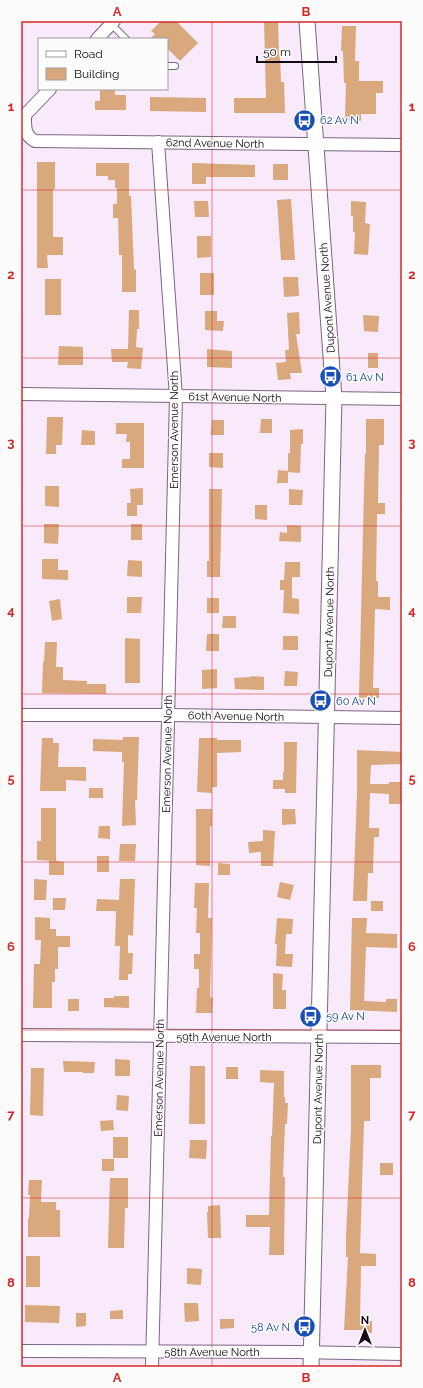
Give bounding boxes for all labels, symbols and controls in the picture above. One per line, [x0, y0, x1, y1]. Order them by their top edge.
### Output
text: A [113, 4, 122, 19]
text: B [302, 4, 311, 19]
legend [38, 38, 168, 90]
scale bar [257, 38, 336, 64]
text: 50 m [263, 45, 291, 59]
text: Road [74, 47, 103, 61]
text: Building [74, 67, 120, 81]
text: 1 [8, 99, 15, 114]
text: 1 [409, 99, 416, 114]
bus stop icon: 62 Av N [292, 107, 318, 133]
place label: 62 Av N [320, 114, 359, 127]
street label: 62nd Avenue North [166, 136, 264, 151]
street label: Dupont Avenue North [317, 242, 338, 354]
text: 2 [7, 267, 15, 282]
text: 2 [408, 267, 416, 282]
bus stop icon: 61 Av N [317, 364, 343, 390]
street label: Emerson Avenue North [168, 371, 181, 489]
place label: 61 Av N [346, 371, 384, 384]
street label: 61st Avenue North [188, 390, 282, 405]
text: 3 [7, 435, 15, 450]
text: 3 [408, 435, 416, 450]
street label: Dupont Avenue North [322, 567, 337, 677]
text: 4 [7, 603, 15, 618]
text: 4 [408, 603, 416, 618]
bus stop icon: 60 Av N [307, 688, 333, 714]
street label: Emerson Avenue North [160, 695, 175, 813]
place label: 60 Av N [336, 695, 376, 708]
street label: 60th Avenue North [188, 709, 284, 724]
text: 5 [7, 771, 15, 786]
text: 5 [408, 771, 416, 786]
text: 6 [7, 939, 15, 954]
text: 6 [408, 939, 416, 954]
bus stop icon: 59 Av N [297, 1003, 323, 1029]
place label: 59 Av N [326, 1010, 365, 1023]
street label: Emerson Avenue North [152, 1019, 167, 1137]
street label: 59th Avenue North [176, 1031, 272, 1044]
street label: Dupont Avenue North [311, 1034, 326, 1144]
text: 7 [7, 1107, 15, 1122]
text: 7 [408, 1107, 416, 1122]
text: 8 [7, 1275, 15, 1290]
text: 8 [408, 1275, 416, 1290]
north arrow [345, 1310, 385, 1350]
bus stop icon: 58 Av N [292, 1314, 318, 1340]
text: N [361, 1314, 369, 1327]
place label: 58 Av N [251, 1321, 290, 1334]
street label: 58th Avenue North [164, 1346, 260, 1359]
text: A [113, 1370, 122, 1385]
text: B [302, 1370, 311, 1385]

